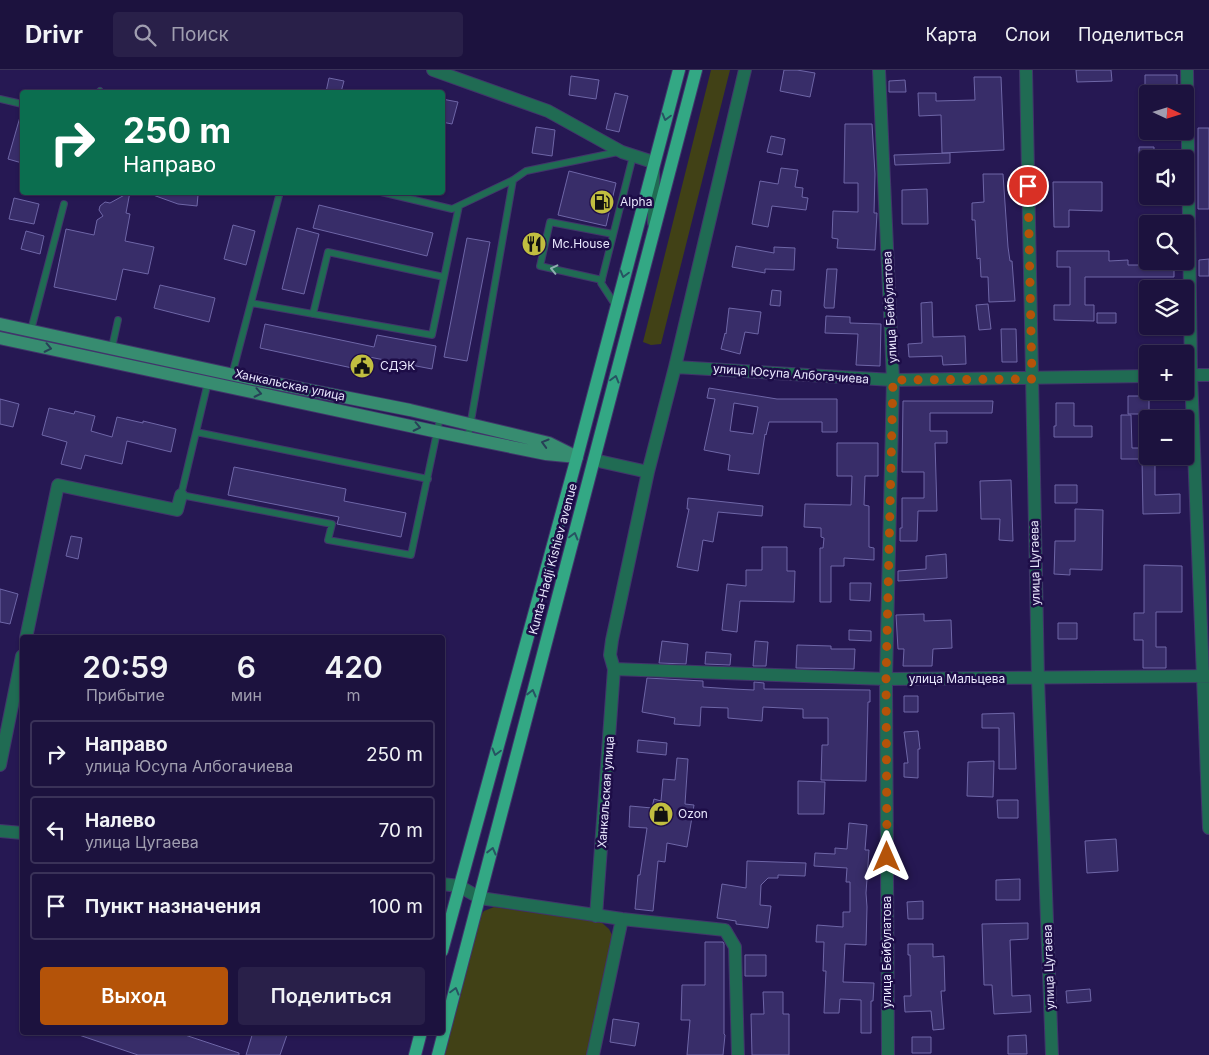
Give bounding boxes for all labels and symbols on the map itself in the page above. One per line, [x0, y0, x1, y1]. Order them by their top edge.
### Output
north arrow [1139, 85, 1194, 140]
one-way arrow [661, 113, 672, 121]
pin [1007, 165, 1049, 207]
fuel station icon: Alpha [589, 189, 615, 215]
place label: Alpha [620, 194, 652, 209]
restaurant icon: Mc.House [521, 231, 547, 257]
place label: Mc.House [552, 236, 610, 251]
street label: улица Бейбулатова [879, 251, 900, 364]
one-way arrow [550, 264, 559, 275]
one-way arrow [619, 270, 630, 278]
one-way arrow [43, 343, 52, 353]
public building icon: СДЭК [349, 353, 375, 379]
place label: СДЭК [380, 358, 415, 373]
street label: улица Юсупа Албогачиева [713, 361, 869, 386]
street label: Ханкальская улица [234, 365, 347, 404]
one-way arrow [610, 376, 620, 384]
one-way arrow [254, 387, 263, 397]
one-way arrow [412, 421, 421, 432]
one-way arrow [541, 438, 549, 448]
street label: Kunta-Hadji Kishiev avenue [525, 482, 580, 636]
street label: улица Цугаева [1026, 520, 1043, 606]
one-way arrow [568, 533, 578, 541]
street label: улица Мальцева [909, 671, 1005, 686]
one-way arrow [527, 690, 537, 698]
street label: Ханкальская улица [594, 735, 617, 849]
one-way arrow [492, 748, 502, 756]
shop icon: Ozon [648, 801, 674, 827]
place label: Ozon [678, 806, 708, 821]
position arrow [860, 830, 912, 882]
one-way arrow [486, 846, 497, 855]
street label: улица Бейбулатова [879, 896, 894, 1008]
street label: улица Цугаева [1040, 924, 1057, 1010]
one-way arrow [449, 987, 460, 995]

